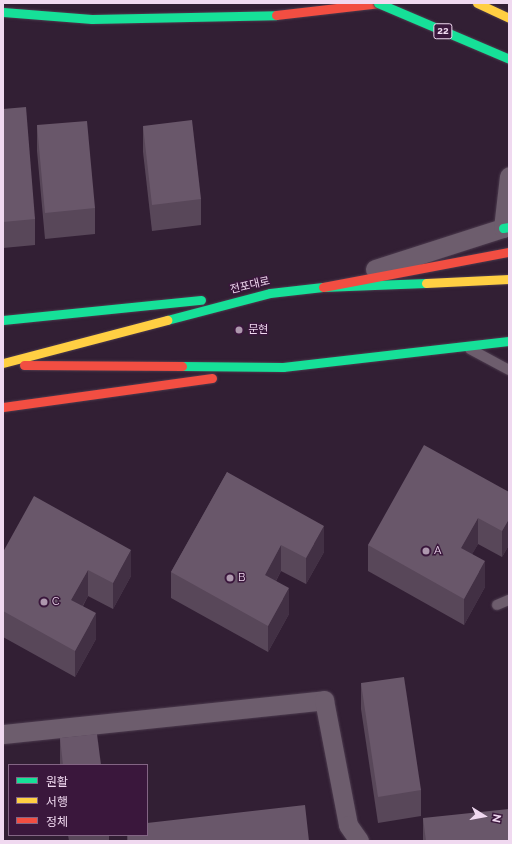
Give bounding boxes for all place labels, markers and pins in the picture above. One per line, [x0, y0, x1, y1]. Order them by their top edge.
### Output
place label: 문현 [248, 323, 268, 337]
marker: 문현 [233, 324, 245, 336]
place label: A [434, 544, 441, 558]
marker: A [421, 546, 431, 556]
place label: B [238, 571, 245, 585]
marker: B [225, 573, 235, 583]
place label: C [52, 595, 60, 609]
marker: C [39, 597, 49, 607]

